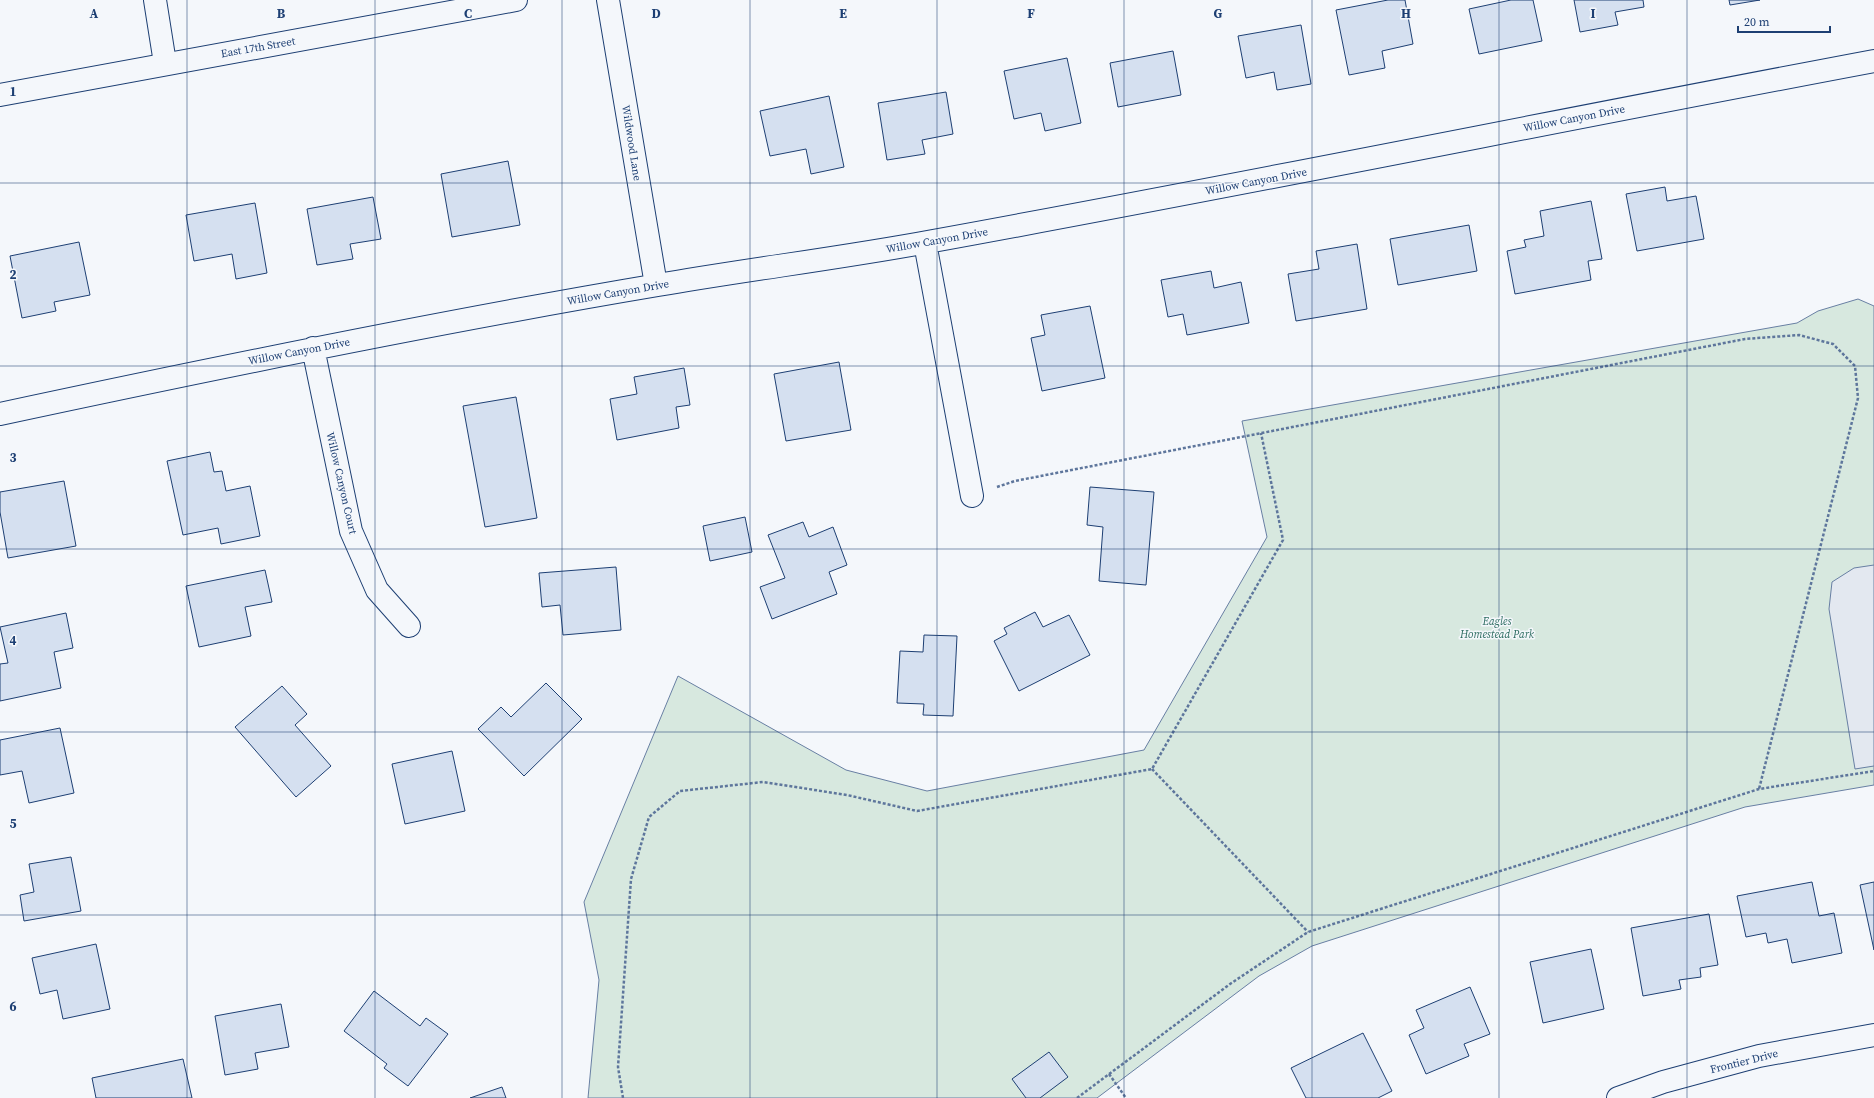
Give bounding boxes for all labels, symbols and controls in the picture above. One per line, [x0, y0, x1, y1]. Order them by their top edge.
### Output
text: A [90, 5, 99, 22]
text: B [277, 5, 286, 22]
text: C [464, 5, 472, 22]
text: D [651, 5, 661, 22]
text: E [839, 5, 847, 22]
text: F [1027, 5, 1035, 22]
text: G [1214, 5, 1223, 22]
text: H [1401, 5, 1411, 22]
text: I [1590, 5, 1596, 22]
scale bar [1738, 8, 1830, 34]
text: 20 m [1744, 14, 1770, 30]
street label: East 17th Street [220, 33, 297, 61]
text: 1 [9, 83, 17, 100]
street label: Willow Canyon Drive [1522, 101, 1627, 136]
street label: Wildwood Lane [618, 104, 645, 182]
street label: Willow Canyon Drive [1204, 164, 1309, 199]
street label: Willow Canyon Drive [885, 224, 990, 257]
text: 2 [9, 266, 17, 283]
street label: Willow Canyon Drive [566, 276, 671, 309]
street label: Willow Canyon Drive [247, 334, 352, 369]
street label: Willow Canyon Court [322, 431, 361, 536]
text: 3 [9, 449, 17, 466]
park label: Eagles Homestead Park [1459, 614, 1535, 642]
text: 4 [9, 632, 17, 649]
text: 5 [9, 815, 17, 832]
text: 6 [9, 998, 17, 1015]
street label: Frontier Drive [1709, 1046, 1780, 1077]

